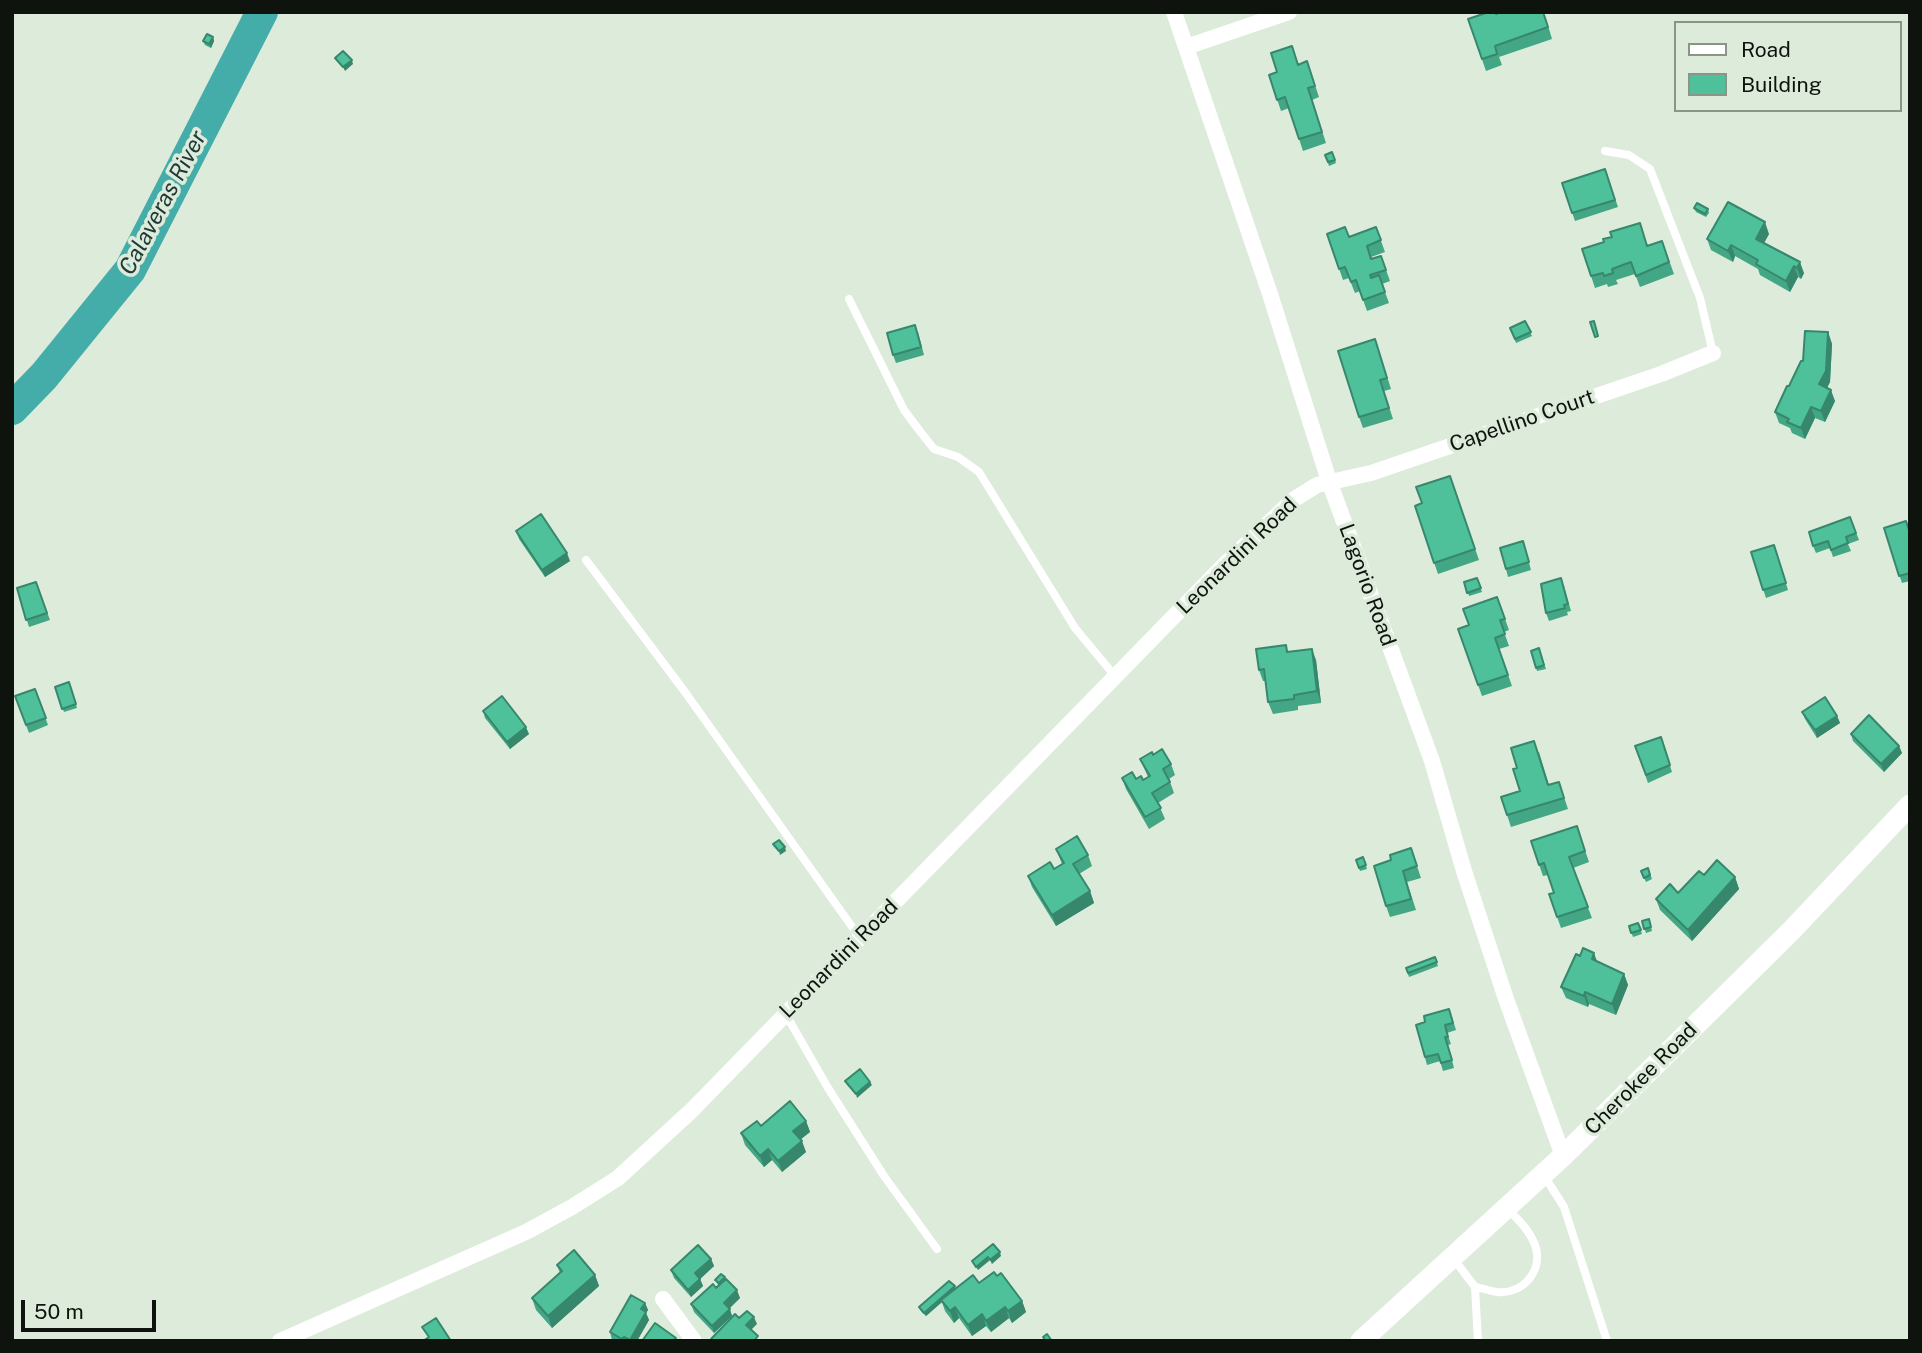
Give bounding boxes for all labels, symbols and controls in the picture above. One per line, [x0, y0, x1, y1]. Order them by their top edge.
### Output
legend [1674, 21, 1901, 112]
text: Road [1741, 37, 1791, 62]
text: Building [1741, 72, 1822, 97]
water label: Calaveras River [113, 126, 213, 280]
street label: Capellino Court [1446, 384, 1598, 458]
street label: Leonardini Road [1172, 492, 1302, 620]
street label: Lagorio Road [1333, 520, 1401, 650]
street label: Leonardini Road [774, 894, 904, 1024]
street label: Cherokee Road [1580, 1018, 1702, 1140]
scale bar [24, 1286, 159, 1330]
text: 50 m [34, 1299, 84, 1324]

